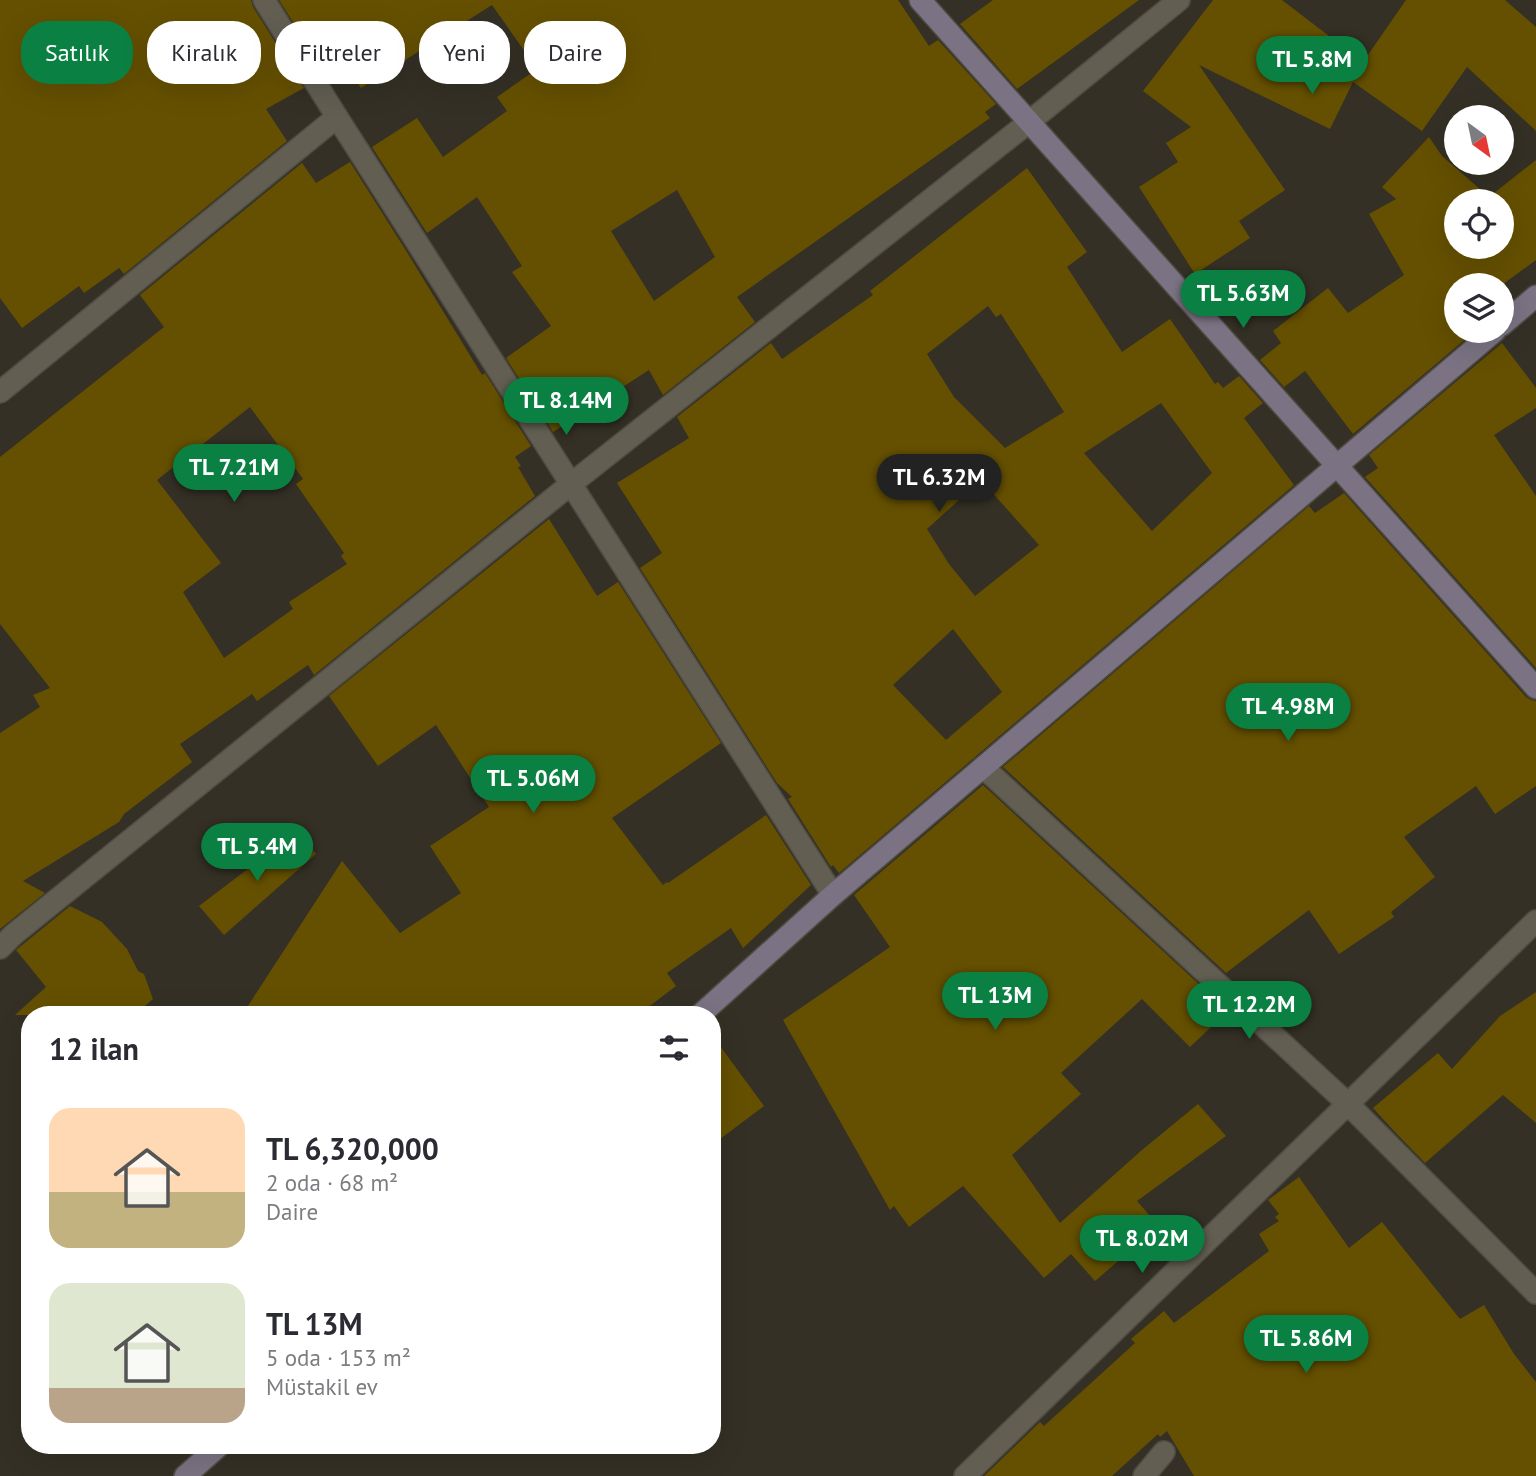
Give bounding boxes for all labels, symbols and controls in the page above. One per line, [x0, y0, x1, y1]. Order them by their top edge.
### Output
chip: Satılık [21, 21, 133, 84]
chip: Kiralık [147, 21, 261, 84]
chip: Filtreler [275, 21, 405, 84]
chip: Yeni [419, 21, 510, 84]
chip: Daire [524, 21, 626, 84]
pin: TL 5.8M [1247, 36, 1377, 96]
text: TL 5.8M [1272, 44, 1352, 73]
north arrow [1444, 105, 1514, 175]
map controls [1444, 105, 1514, 343]
button: locate [1444, 189, 1514, 259]
pin: TL 5.63M [1171, 270, 1315, 330]
button: layers [1444, 273, 1514, 343]
text: TL 5.63M [1197, 278, 1289, 307]
pin: TL 8.14M [494, 378, 638, 437]
text: TL 8.14M [520, 385, 612, 414]
pin: TL 7.21M [162, 444, 306, 504]
text: TL 7.21M [189, 452, 279, 481]
pin: TL 6.32M [867, 454, 1011, 514]
text: TL 6.32M [893, 462, 985, 491]
pin: TL 4.98M [1216, 684, 1360, 743]
text: TL 4.98M [1242, 691, 1334, 720]
pin: TL 5.06M [461, 756, 605, 815]
text: TL 5.06M [487, 763, 579, 792]
pin: TL 5.4M [192, 824, 322, 883]
text: TL 5.4M [217, 831, 297, 860]
pin: TL 13M [938, 972, 1052, 1032]
text: TL 13M [958, 980, 1032, 1009]
pin: TL 12.2M [1177, 982, 1321, 1041]
text: TL 12.2M [1203, 989, 1295, 1018]
text: 12 ilan [49, 1029, 139, 1068]
icon: filters [655, 1029, 693, 1067]
text: TL 6,320,000 [266, 1129, 439, 1168]
icon: home [105, 1136, 189, 1220]
text: 2 oda · 68 m² [266, 1168, 398, 1197]
text: Daire [266, 1197, 318, 1226]
pin: TL 8.02M [1070, 1216, 1214, 1275]
text: TL 8.02M [1096, 1223, 1188, 1252]
text: TL 13M [266, 1304, 363, 1343]
icon: home [105, 1311, 189, 1395]
pin: TL 5.86M [1234, 1316, 1378, 1375]
text: TL 5.86M [1260, 1323, 1352, 1352]
text: 5 oda · 153 m² [266, 1343, 411, 1372]
text: Müstakil ev [266, 1372, 378, 1401]

